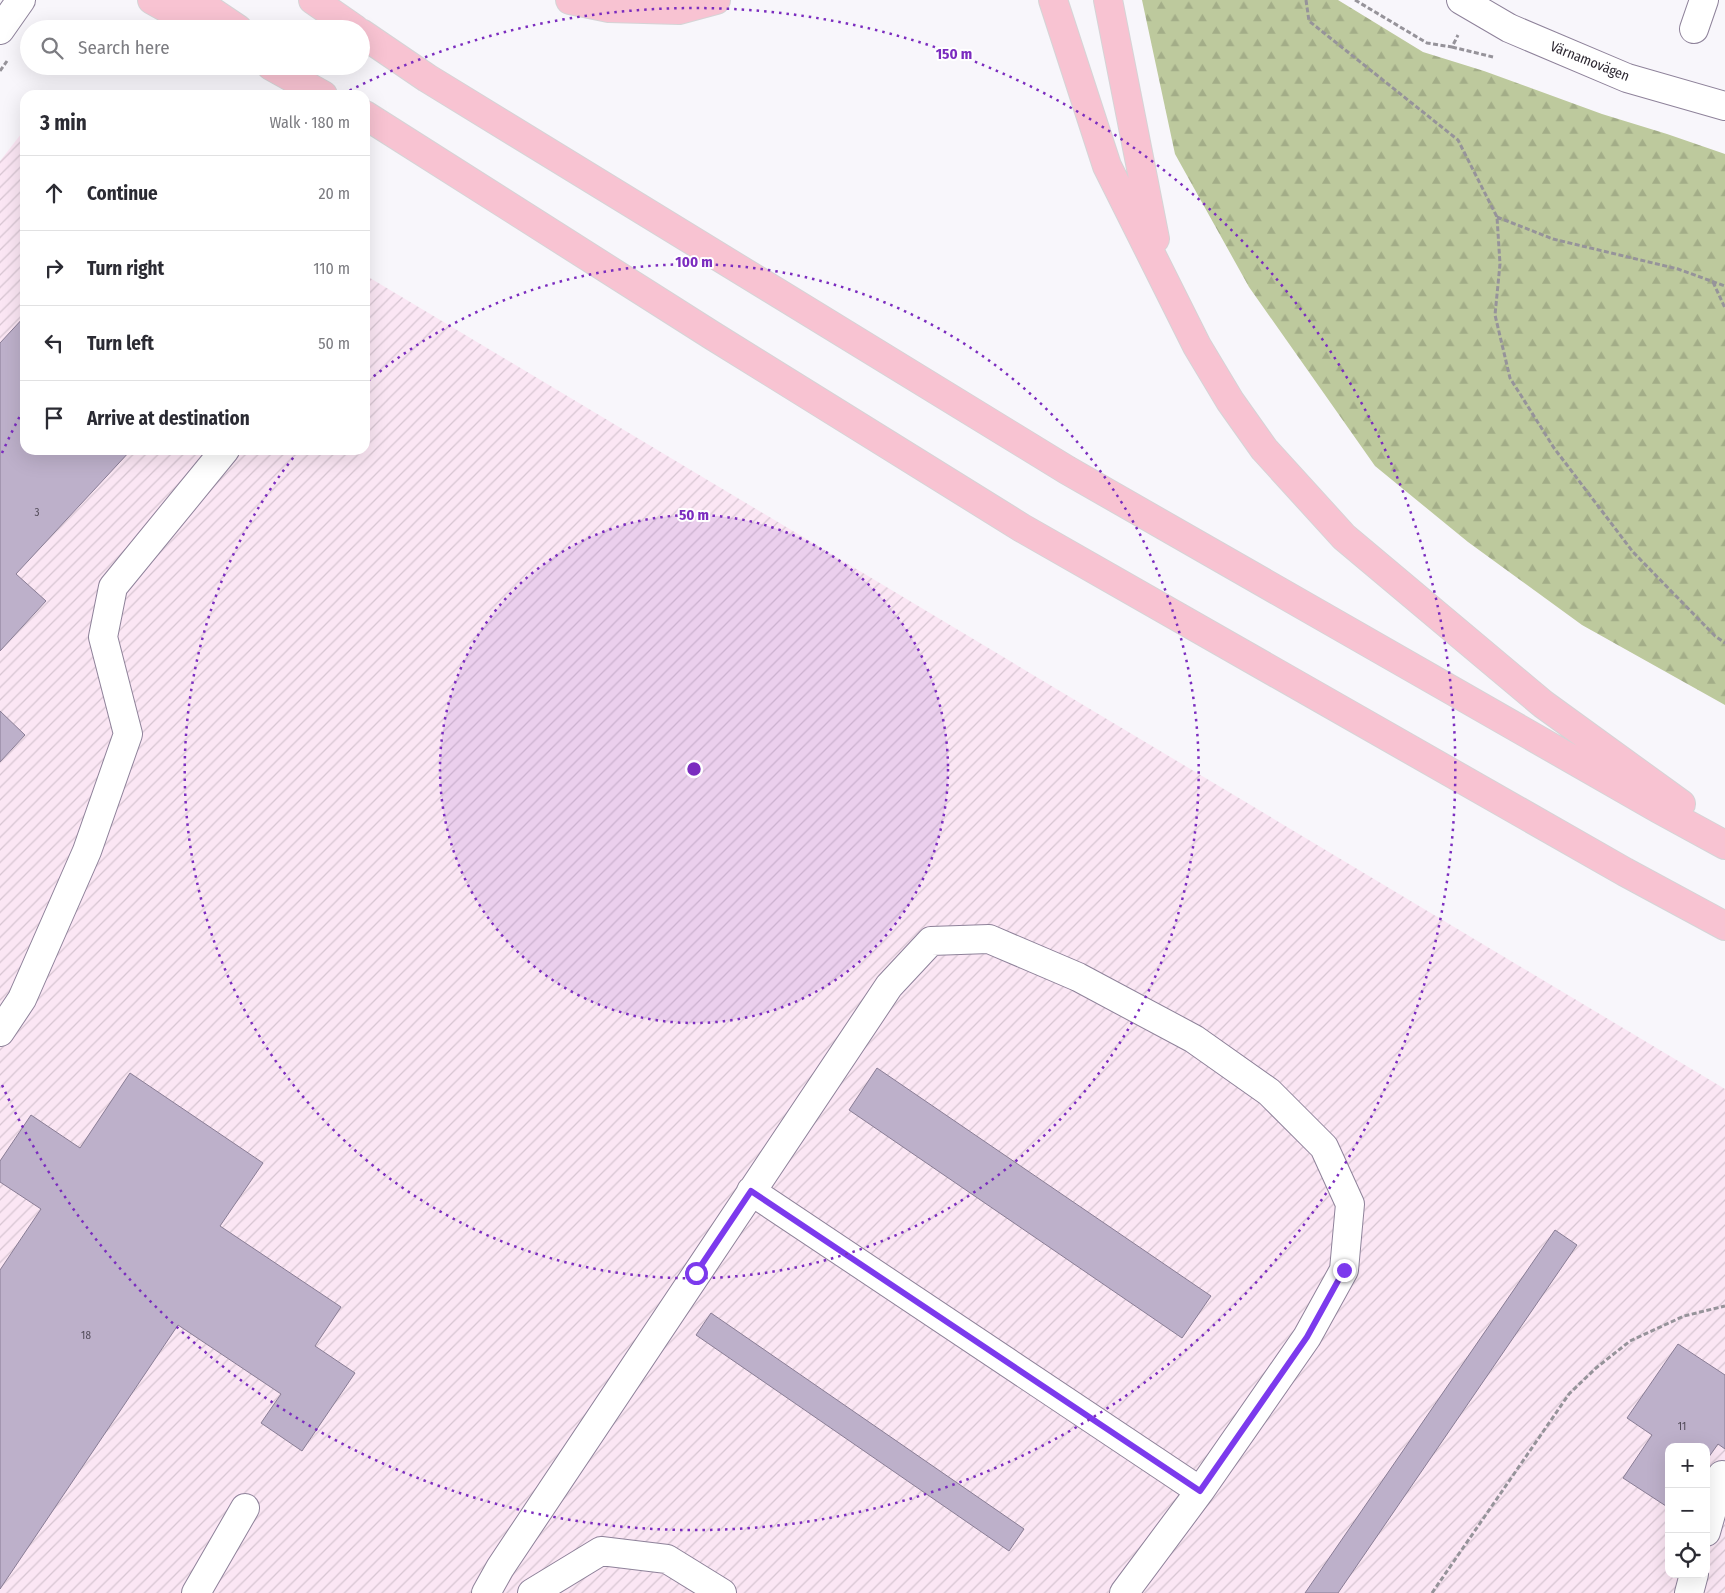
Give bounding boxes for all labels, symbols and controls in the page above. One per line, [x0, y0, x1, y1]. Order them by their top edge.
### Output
search box [20, 20, 370, 75]
icon: search [38, 34, 66, 62]
text: Search here [78, 36, 170, 59]
street label: Värnamovägen [1548, 38, 1632, 85]
text: 150 m [936, 45, 972, 63]
text: 3 min [40, 110, 87, 136]
text: Walk · 180 m [270, 113, 350, 132]
icon: ahead [40, 179, 68, 207]
text: Continue [87, 182, 158, 205]
text: 20 m [319, 184, 350, 203]
text: 100 m [675, 253, 713, 271]
icon: right [40, 254, 68, 282]
text: Turn right [87, 257, 164, 280]
text: 110 m [313, 259, 350, 278]
icon: left [40, 329, 68, 357]
text: Turn left [87, 332, 154, 355]
text: 50 m [318, 334, 350, 353]
icon: arrive [40, 404, 68, 432]
text: Arrive at destination [87, 407, 250, 430]
house number: 3 [35, 506, 40, 519]
text: 50 m [679, 506, 709, 524]
centre of rings [685, 760, 703, 778]
route end [1333, 1259, 1356, 1282]
route start [685, 1262, 708, 1285]
house number: 18 [81, 1329, 91, 1342]
house number: 11 [1678, 1420, 1686, 1433]
map controls [1665, 1443, 1710, 1578]
button: + [1665, 1443, 1710, 1488]
button: − [1665, 1488, 1710, 1533]
button: locate [1665, 1533, 1710, 1578]

